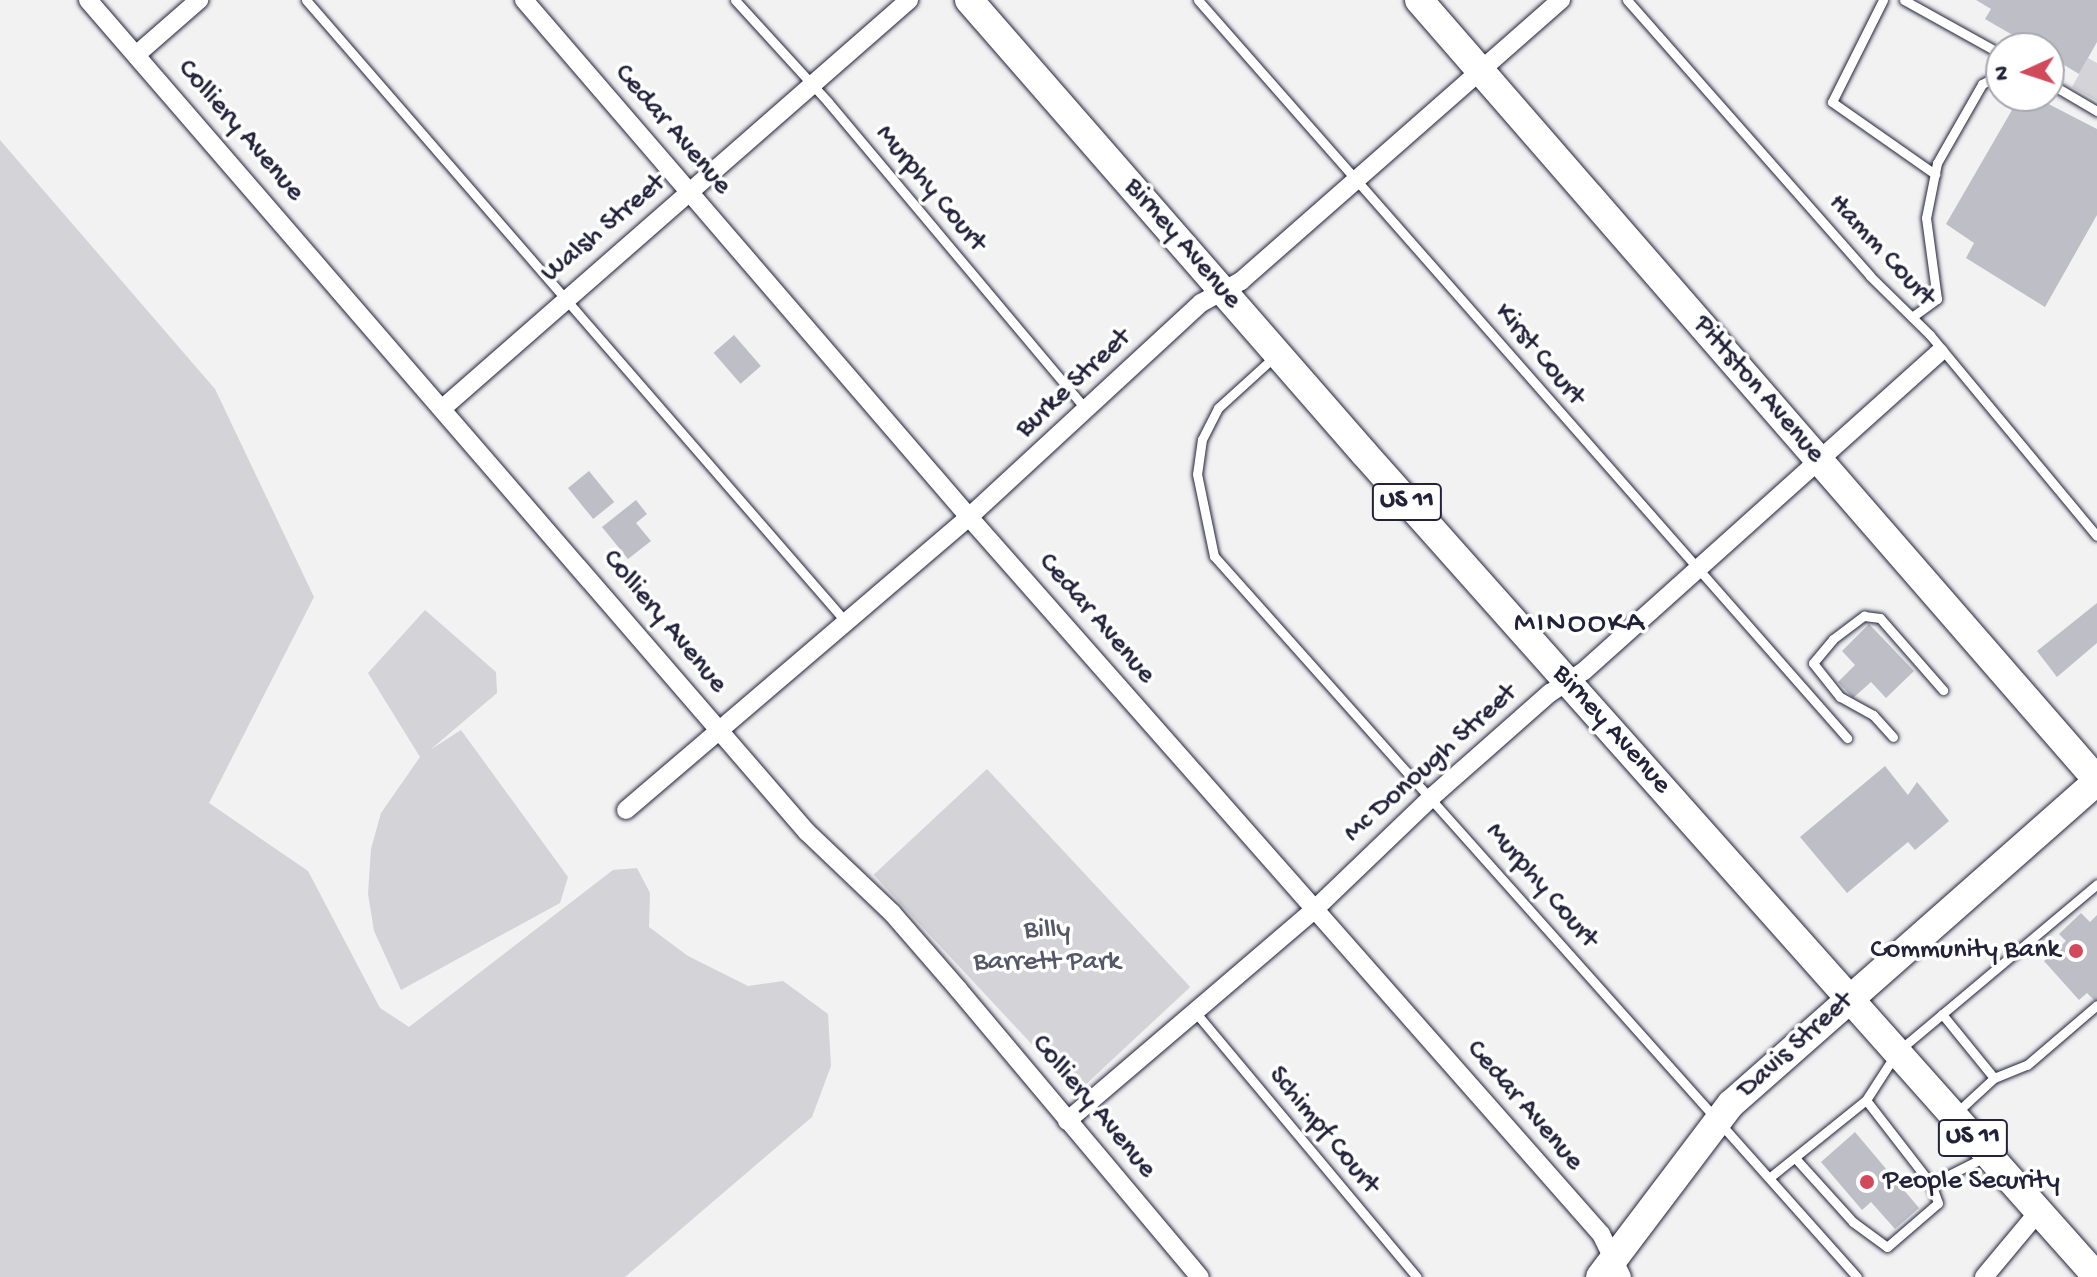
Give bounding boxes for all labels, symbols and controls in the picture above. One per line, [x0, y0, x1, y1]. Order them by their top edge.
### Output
north arrow [1985, 32, 2065, 112]
street label: Colliery Avenue [169, 53, 311, 209]
street label: Cedar Avenue [606, 58, 738, 202]
text: N [1990, 65, 2016, 81]
street label: Murphy Court [867, 118, 993, 260]
street label: Walsh Street [535, 167, 673, 291]
street label: Birney Avenue [1116, 172, 1248, 316]
street label: Hamm Court [1820, 188, 1942, 314]
street label: Kirst Court [1486, 297, 1592, 413]
street label: Pittston Avenue [1685, 309, 1831, 471]
street label: Burke Street [1009, 322, 1139, 446]
road number: US 11 [1371, 480, 1443, 524]
street label: Colliery Avenue [594, 543, 734, 701]
street label: Cedar Avenue [1030, 547, 1162, 691]
district label: MINOOKA [1514, 607, 1646, 643]
street label: Birney Avenue [1544, 658, 1678, 802]
street label: Mc Donough Street [1337, 677, 1525, 851]
street label: Murphy Court [1477, 816, 1605, 956]
park label: Billy Barrett Park [973, 914, 1121, 980]
place label: Community Bank [1871, 934, 2060, 968]
marker: Community Bank [2067, 942, 2085, 960]
street label: Davis Street [1731, 985, 1861, 1107]
street label: Colliery Avenue [1023, 1028, 1163, 1186]
street label: Cedar Avenue [1458, 1034, 1590, 1178]
street label: Schimpf Court [1260, 1060, 1386, 1202]
road number: US 11 [1937, 1116, 2009, 1160]
place label: People Security [1883, 1165, 2060, 1199]
marker: People Security [1858, 1173, 1876, 1191]

